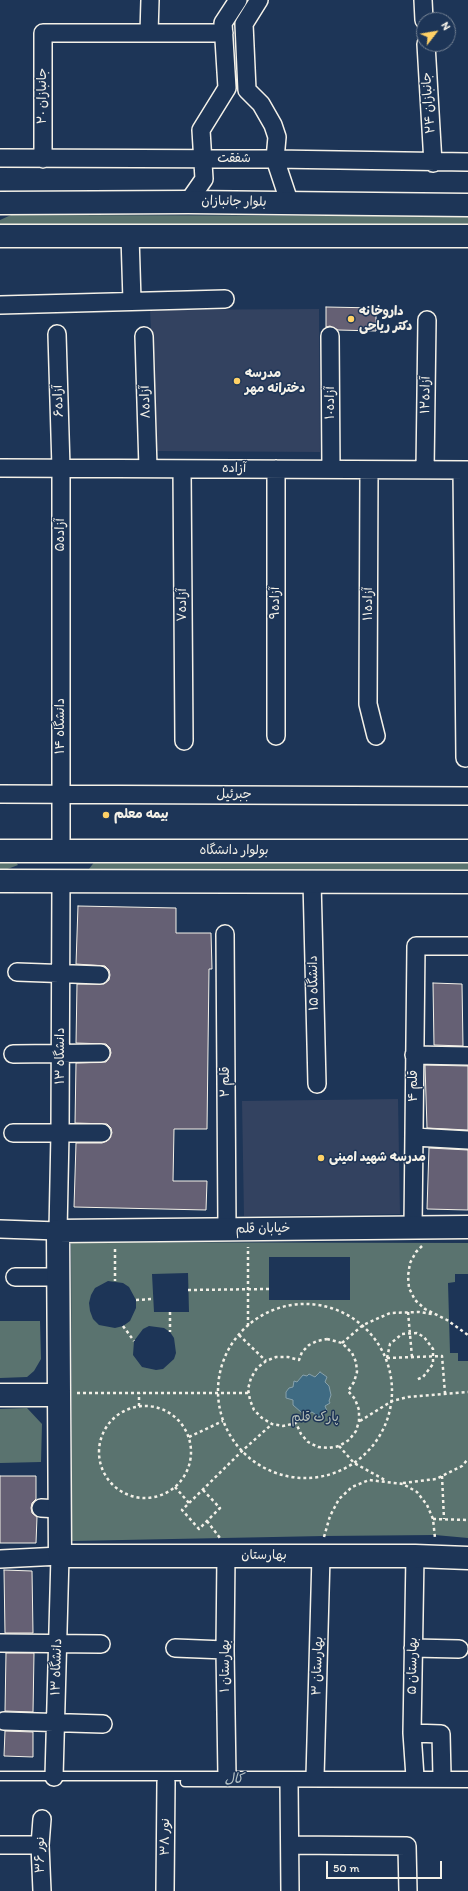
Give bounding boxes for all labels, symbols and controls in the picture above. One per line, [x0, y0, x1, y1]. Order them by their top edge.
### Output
north arrow [416, 12, 456, 52]
text: N [438, 20, 453, 33]
street label: جانبازان ۲۰ [35, 68, 51, 124]
street label: جانبازان ۲۴ [419, 72, 439, 134]
street label: شفقت [217, 151, 251, 167]
street label: بلوار جانبازان [201, 194, 267, 210]
place label: داروخانه دکتر ریاحی [359, 304, 412, 335]
marker: داروخانه دکتر ریاحی [346, 314, 356, 324]
place label: مدرسه دخترانه مهر [245, 366, 305, 397]
marker: مدرسه دخترانه مهر [232, 376, 242, 386]
street label: آزاده۱۲ [418, 376, 434, 414]
street label: آزاده۶ [51, 385, 67, 417]
street label: آزاده۸ [138, 385, 154, 419]
street label: آزاده۱۰ [323, 386, 339, 420]
street label: آزاده [222, 461, 246, 477]
street label: آزاده۵ [53, 518, 69, 552]
street label: آزاده۹ [268, 587, 284, 619]
street label: آزاده۱۱ [361, 587, 377, 621]
street label: آزاده۷ [175, 588, 191, 622]
street label: دانشگاه ۱۴ [53, 698, 69, 754]
street label: جبرئیل [216, 787, 252, 803]
place label: بیمه معلم [114, 807, 169, 823]
marker: بیمه معلم [101, 810, 111, 820]
street label: بولوار دانشگاه [199, 843, 269, 859]
street label: دانشگاه ۱۵ [306, 955, 322, 1011]
street label: دانشگاه ۱۳ [53, 1027, 69, 1085]
street label: قلم ۲ [218, 1066, 234, 1098]
street label: قلم ۴ [406, 1070, 422, 1102]
place label: مدرسه شهید امینی [329, 1150, 426, 1166]
marker: مدرسه شهید امینی [316, 1153, 326, 1163]
street label: خیابان قلم [236, 1221, 290, 1237]
park label: پارک قلم [291, 1410, 339, 1426]
street label: بهارستان [241, 1548, 287, 1564]
street label: بهارستان ۳ [309, 1636, 327, 1696]
street label: بهارستان ۵ [405, 1637, 421, 1695]
street label: دانشگاه ۱۳ [48, 1638, 66, 1696]
street label: بهارستان ۱ [218, 1639, 234, 1693]
water label: کال [224, 1771, 244, 1787]
street label: نور ۳۸ [158, 1818, 174, 1856]
street label: نور ۳۶ [33, 1837, 49, 1873]
scale bar [328, 1853, 444, 1879]
text: 50 m [333, 1861, 359, 1875]

